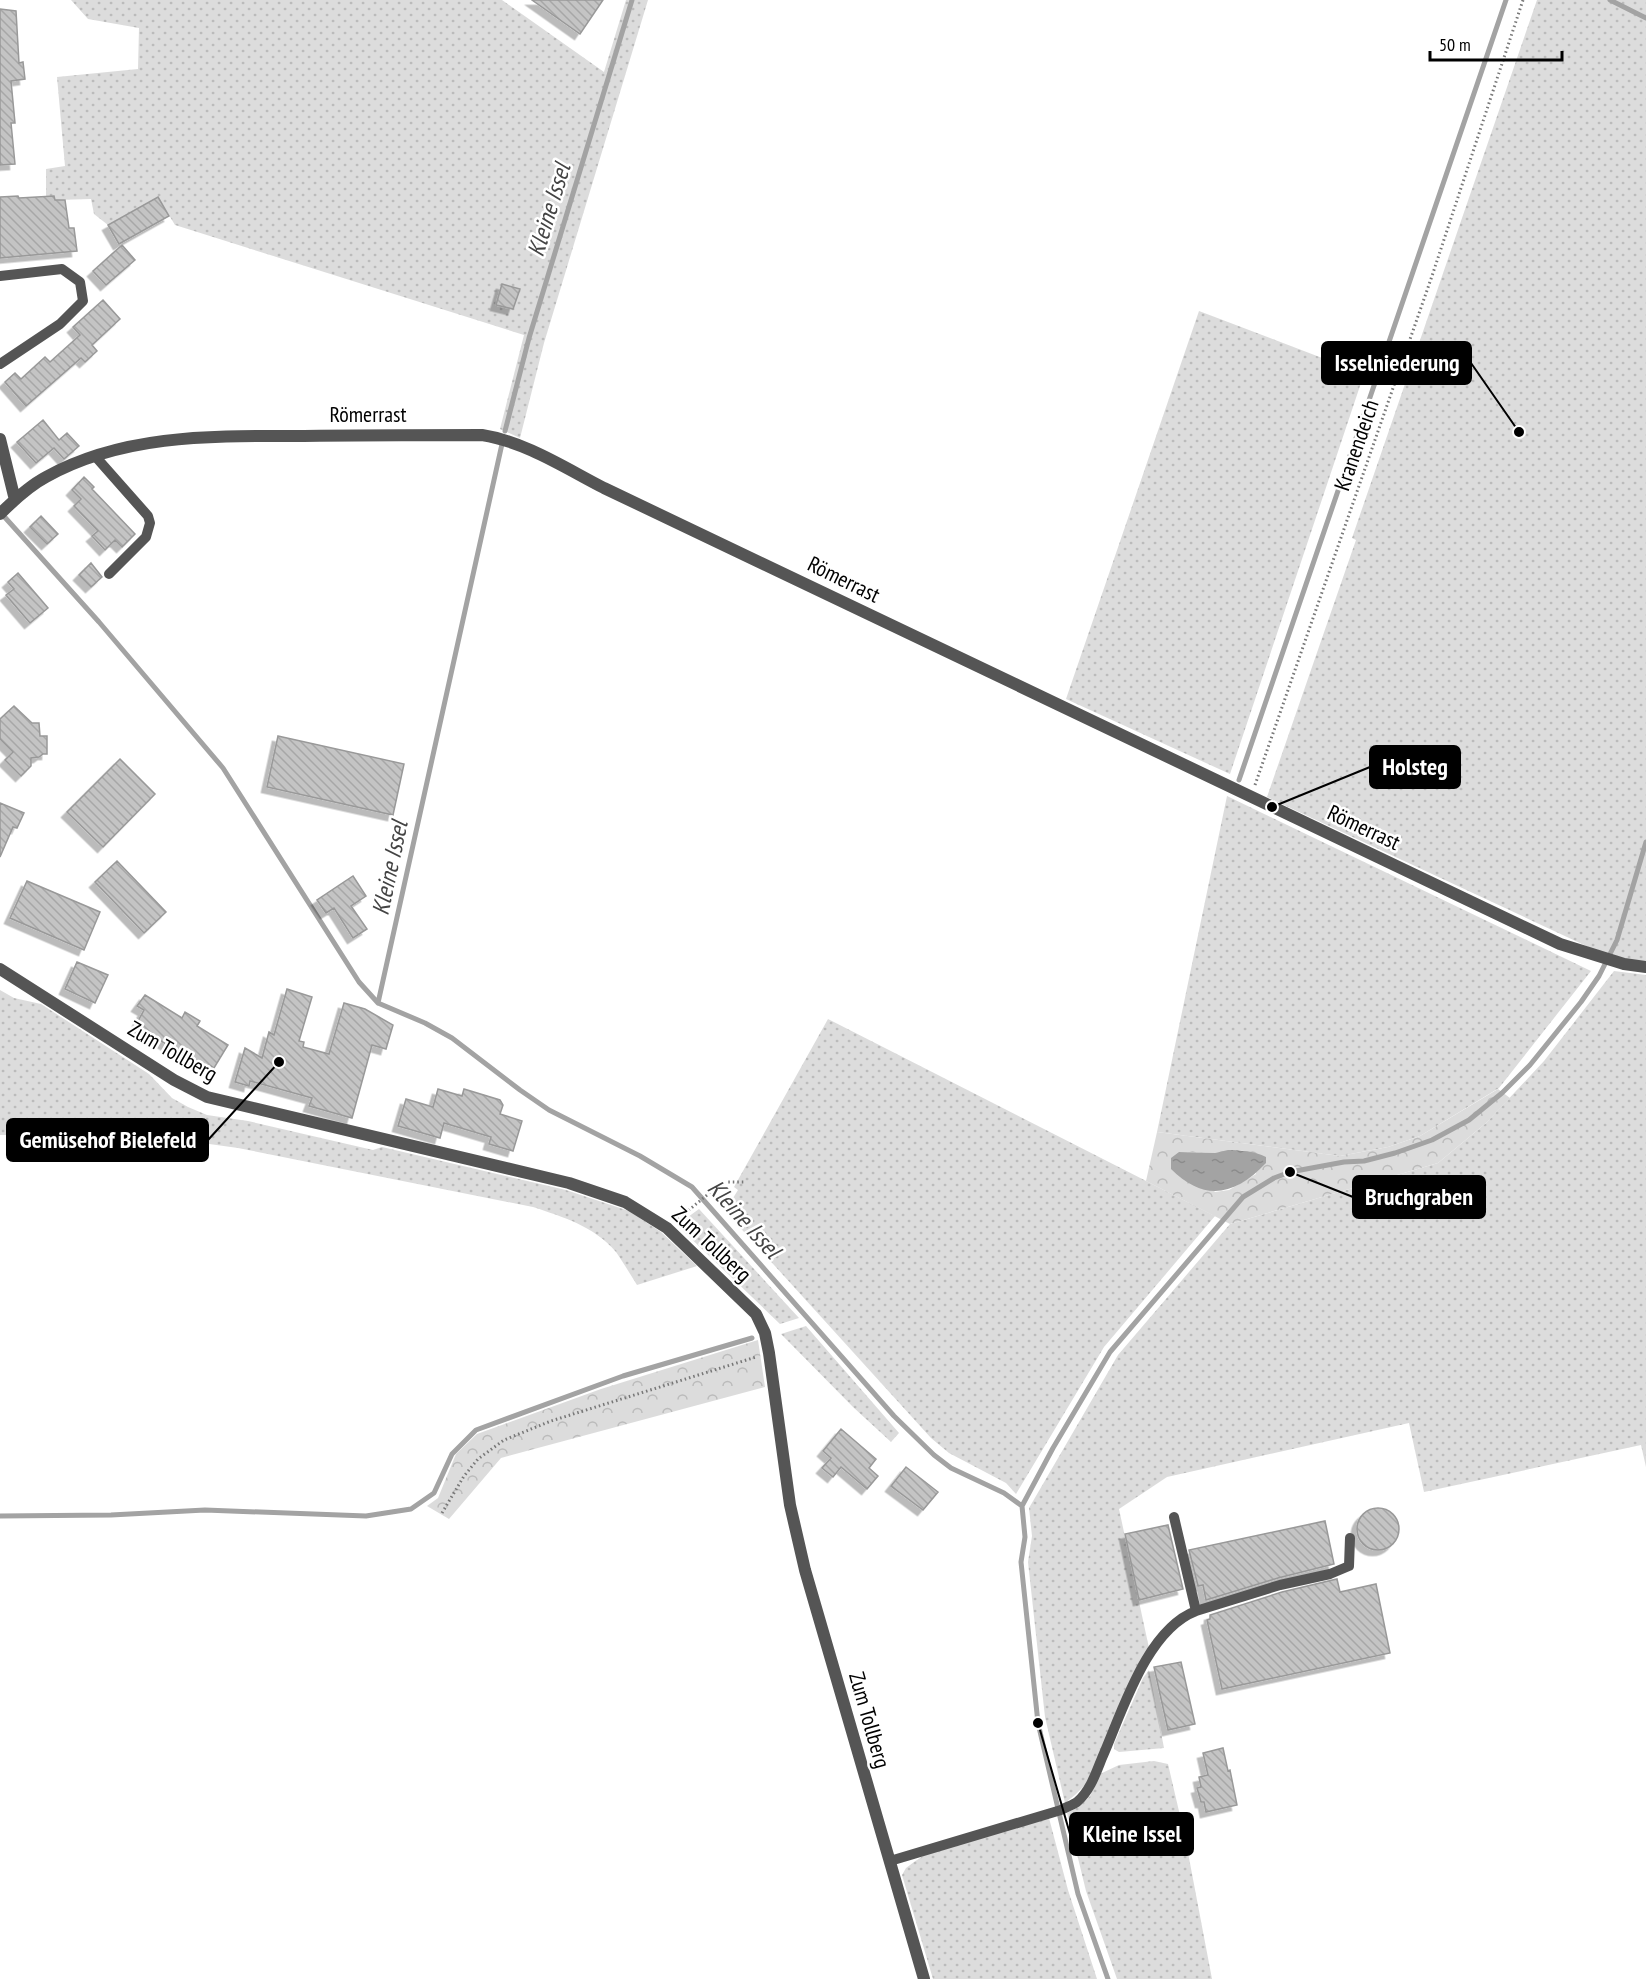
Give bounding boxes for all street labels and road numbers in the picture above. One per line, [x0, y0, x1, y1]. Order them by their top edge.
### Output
street label: Kranendeich [1327, 396, 1385, 494]
street label: Römerrast [330, 400, 406, 428]
street label: Römerrast [803, 550, 885, 608]
street label: Römerrast [1323, 798, 1405, 856]
street label: Zum Tollberg [123, 1014, 223, 1088]
street label: Zum Tollberg [666, 1200, 758, 1288]
street label: Zum Tollberg [843, 1669, 897, 1771]

